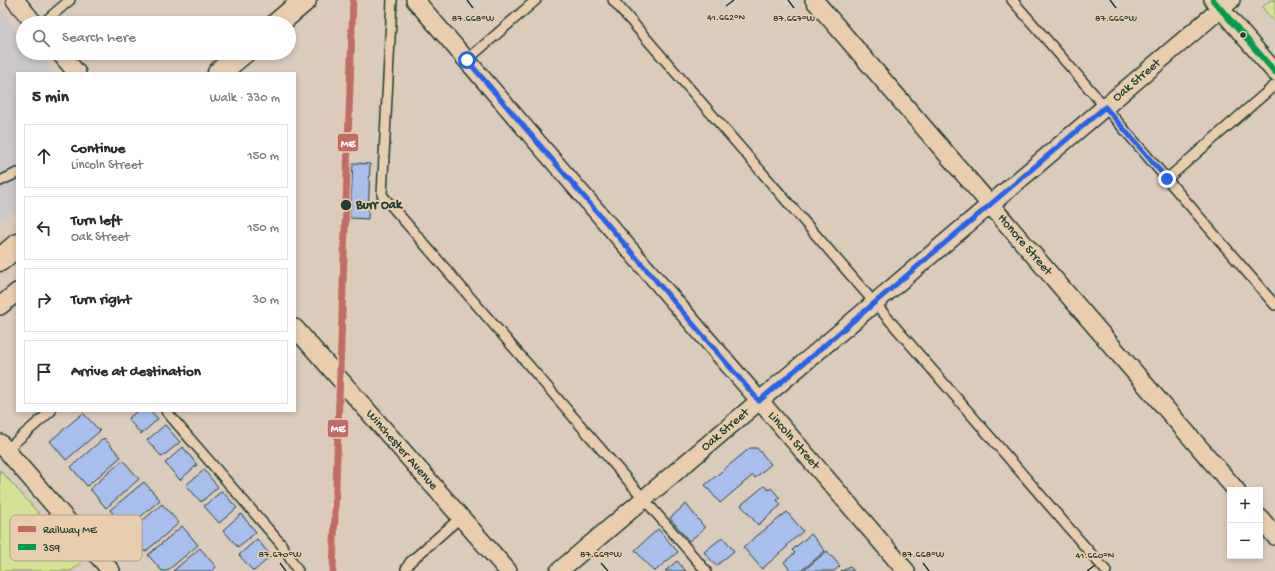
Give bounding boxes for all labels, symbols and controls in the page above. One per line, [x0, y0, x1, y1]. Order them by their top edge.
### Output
text: 41.662°N [707, 12, 745, 24]
text: 87.668°W [452, 13, 495, 25]
text: 87.667°W [773, 13, 816, 25]
text: 87.666°W [1095, 13, 1138, 25]
search box [16, 16, 296, 60]
icon: search [30, 27, 52, 49]
text: Search here [62, 29, 136, 47]
unlabelled marker [1238, 30, 1248, 40]
route start [458, 51, 476, 69]
street label: Oak Street [1109, 54, 1165, 105]
text: 5 min [32, 88, 69, 108]
text: Walk · 330 m [210, 91, 280, 106]
line badge: ME [337, 133, 359, 152]
text: ME [341, 139, 356, 151]
text: Continue [71, 140, 125, 158]
icon: ahead [33, 145, 55, 167]
text: 150 m [247, 149, 279, 164]
text: Lincoln Street [71, 158, 143, 173]
route end [1158, 170, 1176, 188]
marker: Burr Oak [339, 198, 353, 212]
place label: Burr Oak [355, 198, 404, 213]
street label: Honore Street [994, 211, 1056, 280]
text: Turn left [71, 212, 122, 230]
icon: left [33, 217, 55, 239]
text: 150 m [247, 221, 279, 236]
text: Oak Street [71, 230, 130, 245]
icon: right [33, 289, 55, 311]
text: Turn right [71, 291, 131, 309]
text: 30 m [253, 293, 279, 308]
icon: arrive [33, 361, 55, 383]
text: Arrive at destination [71, 363, 201, 381]
street label: Oak Street [698, 404, 754, 455]
street label: Winchester Avenue [363, 407, 441, 493]
street label: Lincoln Street [765, 408, 824, 474]
line badge: ME [327, 419, 349, 438]
text: ME [331, 424, 346, 436]
map controls [1227, 487, 1263, 559]
button: + [1227, 487, 1263, 523]
legend [10, 515, 142, 561]
button: − [1227, 523, 1263, 559]
text: Railway ME [43, 525, 98, 537]
text: 359 [42, 543, 60, 555]
text: 87.670°W [259, 549, 302, 561]
text: 87.669°W [580, 549, 622, 561]
text: 87.668°W [902, 549, 945, 561]
text: 41.660°N [1076, 550, 1115, 562]

